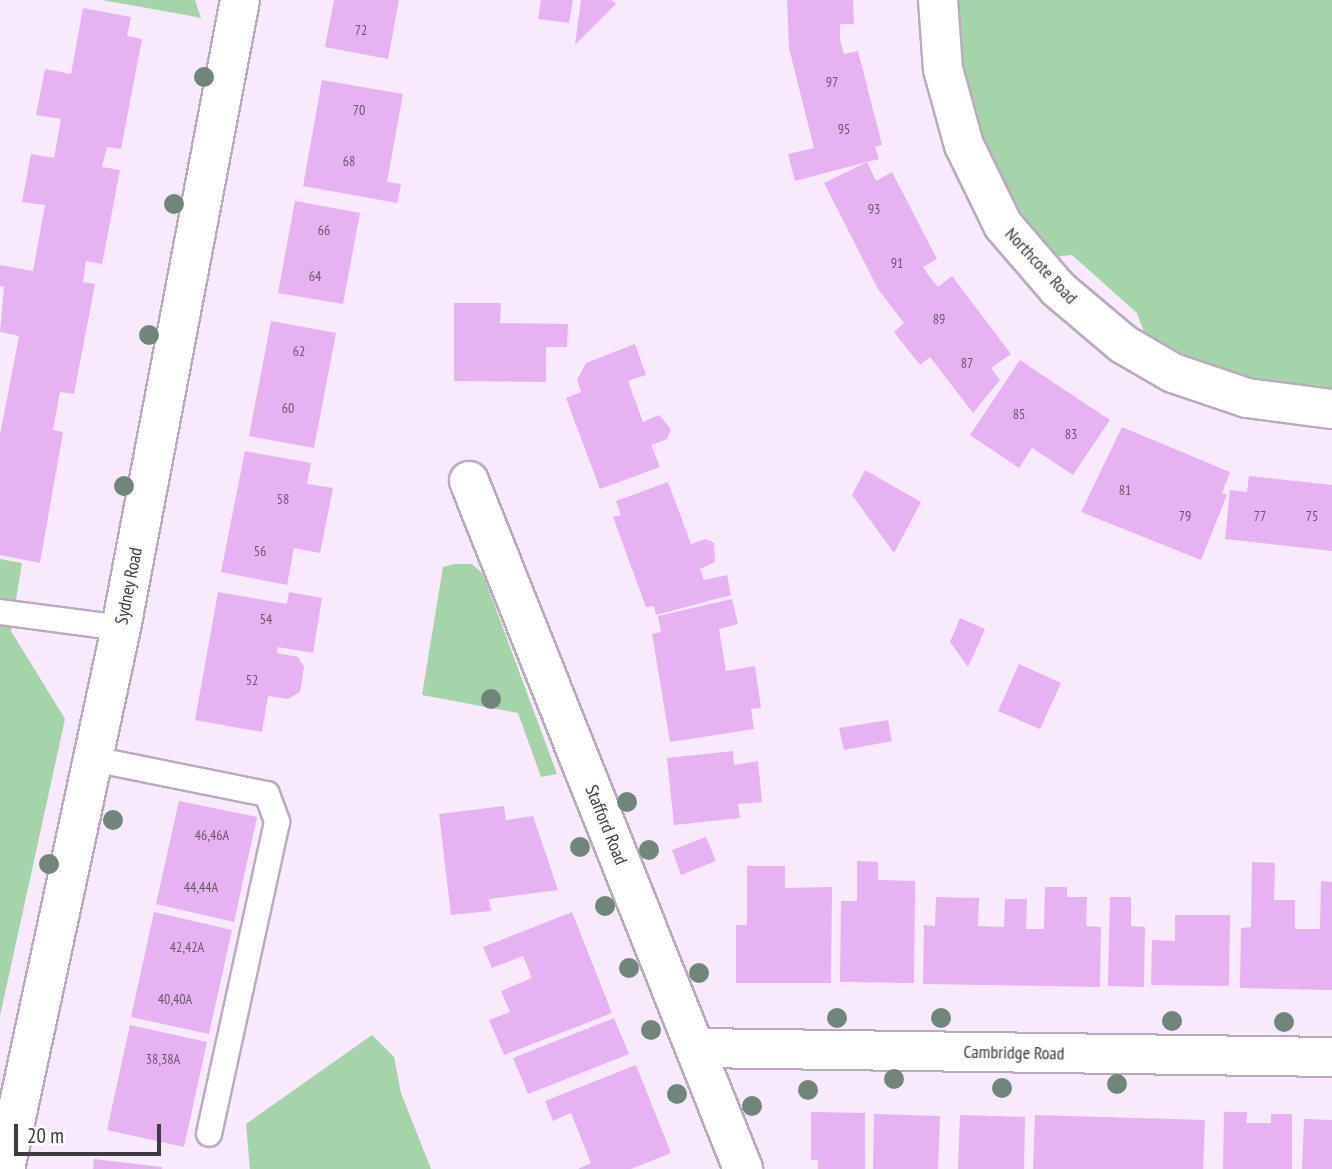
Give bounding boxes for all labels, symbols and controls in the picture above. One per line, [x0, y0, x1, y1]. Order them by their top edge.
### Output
house number: 72 [355, 22, 367, 38]
house number: 97 [826, 74, 838, 90]
house number: 70 [353, 102, 365, 118]
house number: 95 [838, 121, 850, 137]
house number: 68 [343, 153, 355, 169]
house number: 93 [868, 201, 880, 217]
house number: 66 [318, 222, 330, 238]
street label: Northcote Road [1000, 223, 1082, 309]
house number: 91 [891, 255, 903, 271]
house number: 64 [309, 268, 321, 284]
house number: 89 [933, 311, 945, 327]
house number: 62 [293, 343, 305, 359]
house number: 87 [961, 355, 973, 371]
house number: 60 [282, 400, 294, 416]
house number: 85 [1013, 406, 1025, 422]
house number: 83 [1065, 426, 1077, 442]
house number: 81 [1119, 482, 1131, 498]
house number: 58 [277, 491, 289, 507]
house number: 79 [1179, 508, 1191, 524]
house number: 77 [1254, 508, 1266, 524]
house number: 75 [1306, 508, 1318, 524]
house number: 56 [254, 543, 266, 559]
street label: Sydney Road [111, 545, 147, 627]
house number: 54 [260, 611, 272, 627]
house number: 52 [246, 672, 258, 688]
street label: Stafford Road [580, 782, 632, 868]
house number: 46,46A [195, 827, 229, 843]
house number: 44,44A [184, 879, 218, 895]
house number: 42,42A [170, 939, 204, 955]
house number: 40,40A [158, 991, 192, 1007]
street label: Cambridge Road [963, 1041, 1065, 1065]
house number: 38,38A [146, 1051, 180, 1067]
scale bar [18, 1110, 164, 1154]
text: 20 m [27, 1122, 64, 1149]

